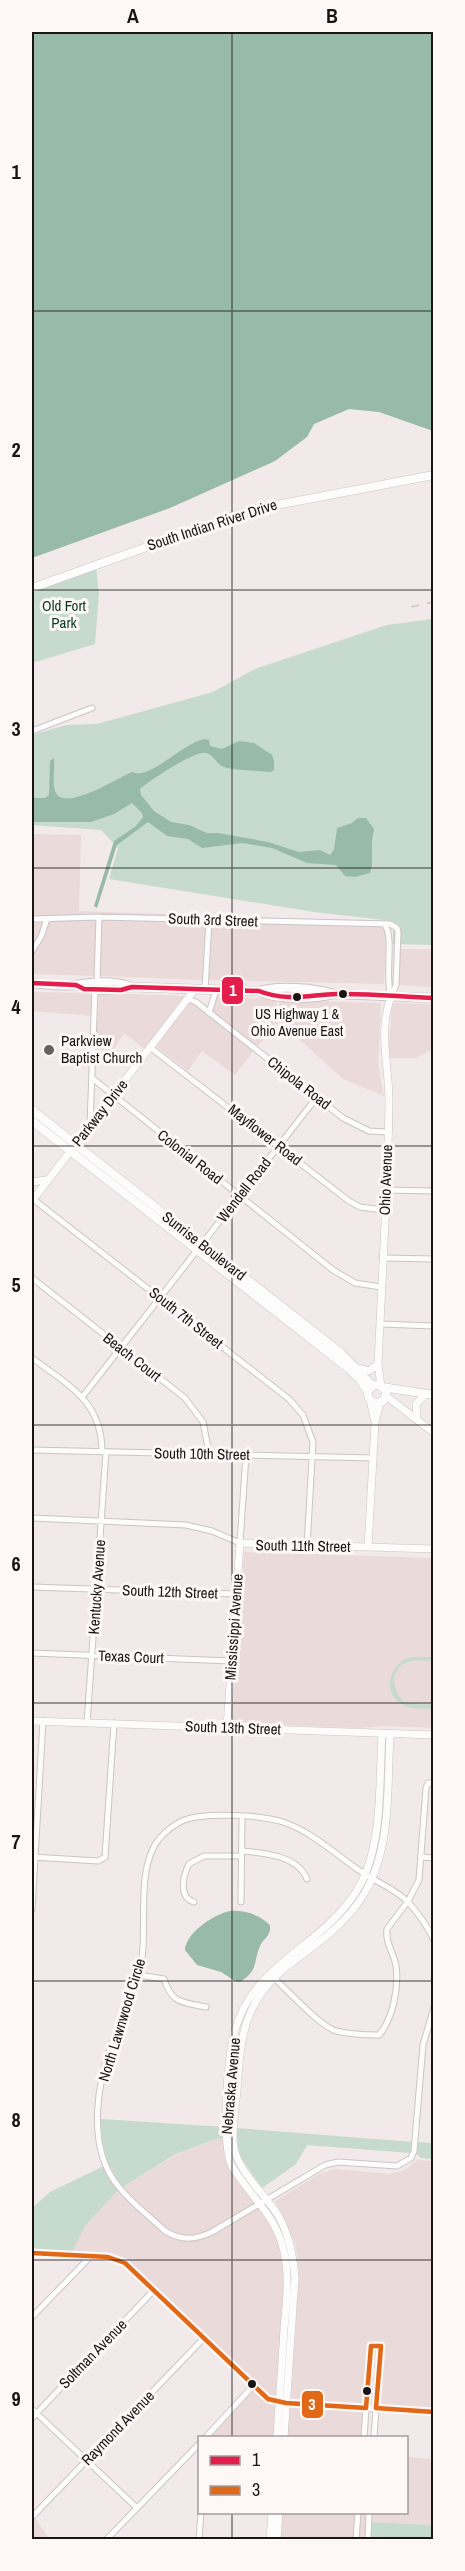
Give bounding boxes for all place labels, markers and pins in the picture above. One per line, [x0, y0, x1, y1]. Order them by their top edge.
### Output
unlabelled marker [337, 988, 349, 1000]
marker: US Highway 1 & Ohio Avenue East [291, 991, 303, 1003]
place label: US Highway 1 & Ohio Avenue East [251, 1005, 343, 1040]
place label: Parkview Baptist Church [61, 1030, 142, 1068]
marker: Parkview Baptist Church [42, 1043, 56, 1057]
unlabelled marker [246, 2378, 258, 2390]
unlabelled marker [361, 2385, 373, 2397]

